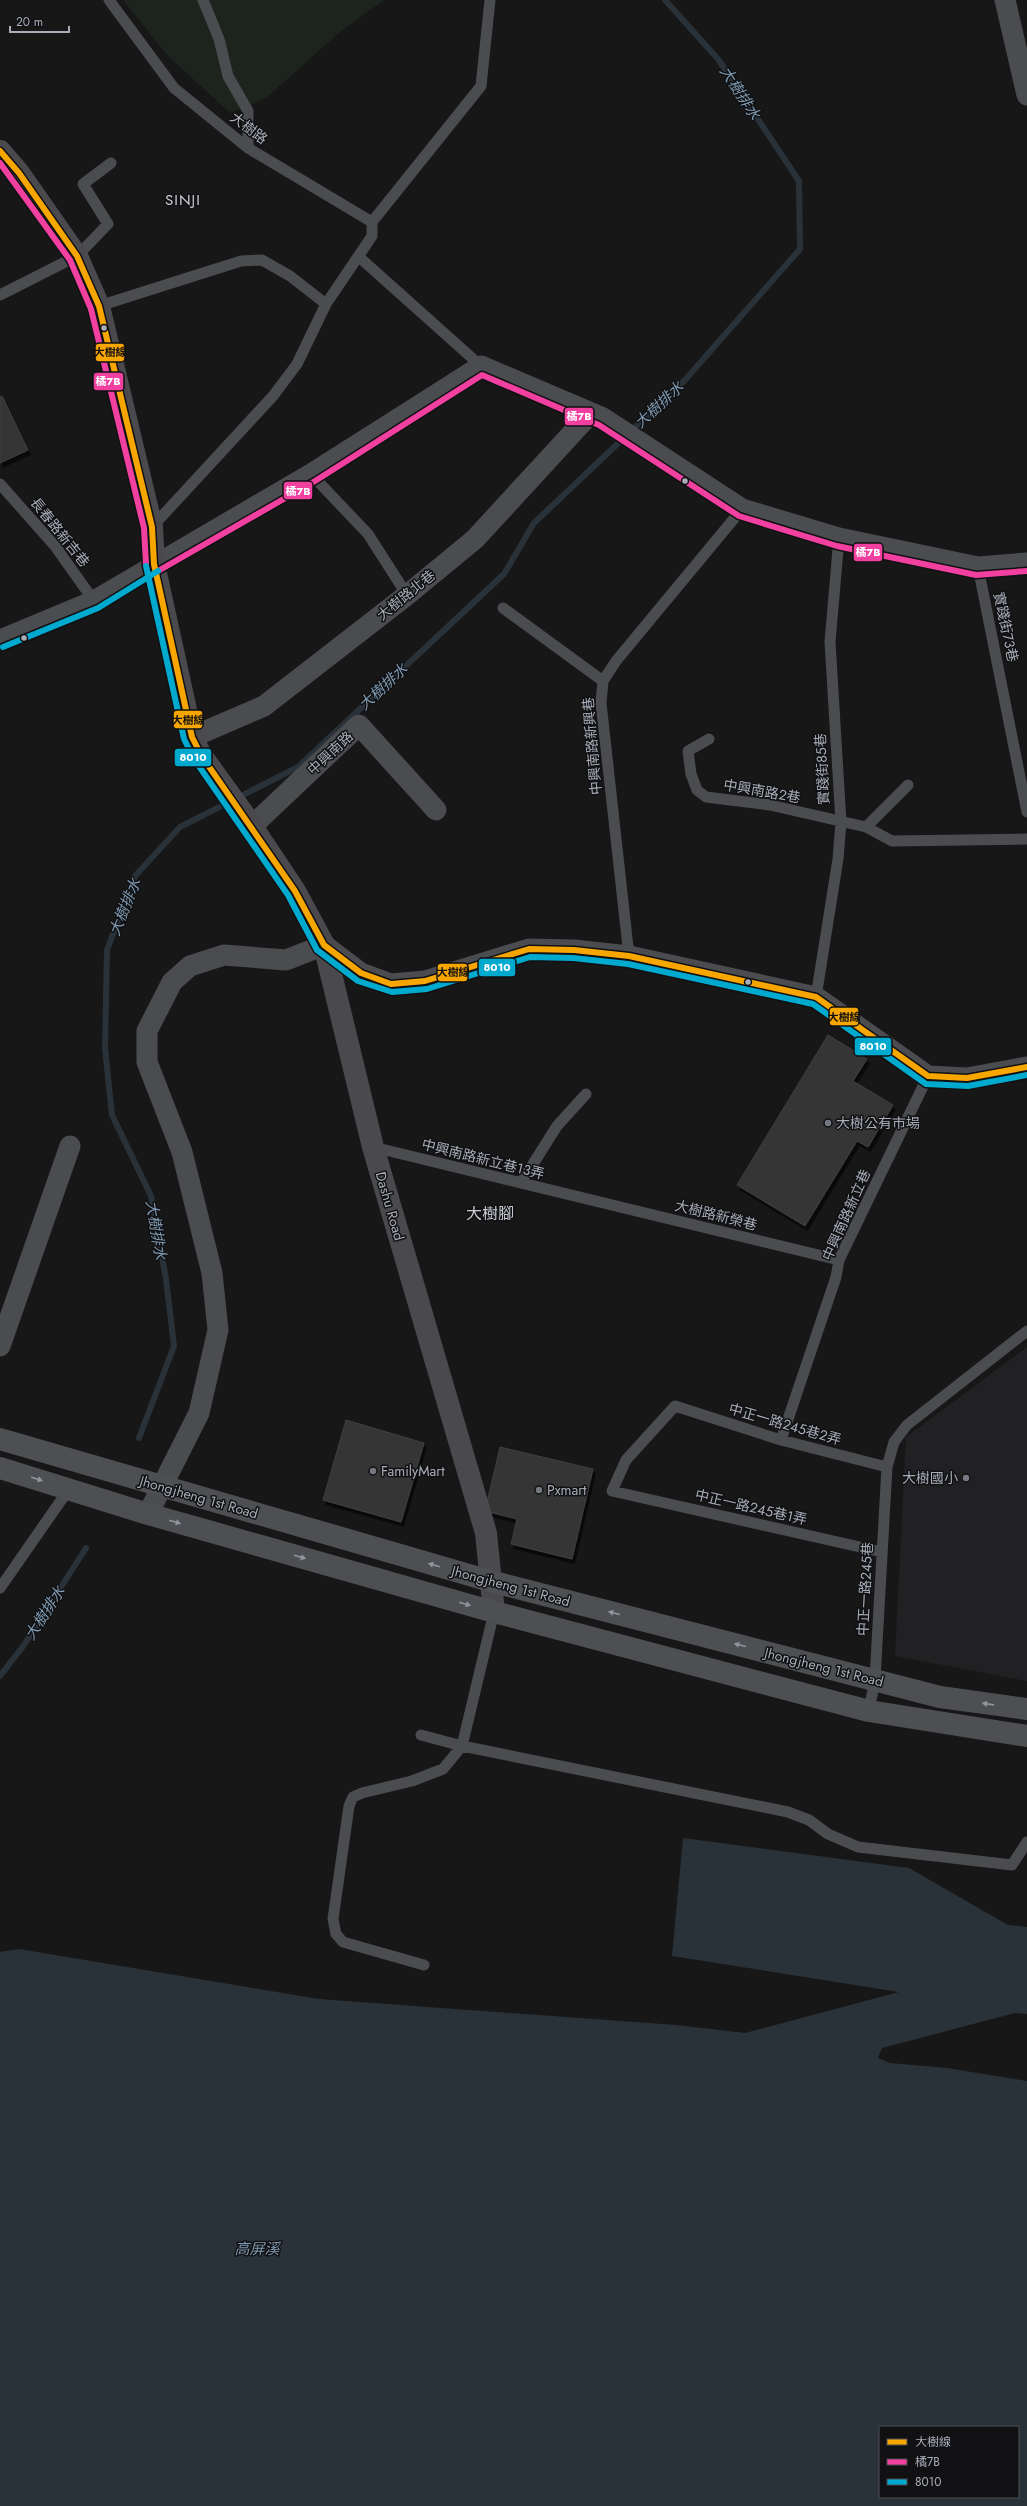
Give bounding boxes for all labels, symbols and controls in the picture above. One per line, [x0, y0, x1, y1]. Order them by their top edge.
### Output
scale bar [10, 8, 69, 34]
text: 20 m [16, 13, 43, 31]
water label: 大樹排水 [714, 62, 766, 125]
street label: 大樹路 [226, 107, 272, 149]
district label: SINJI [165, 189, 201, 211]
unlabelled marker [99, 323, 109, 333]
line badge: 大樹線 [95, 343, 125, 362]
text: 大樹線 [94, 344, 127, 360]
line badge: 橘7B [93, 372, 124, 391]
text: 橘7B [96, 373, 120, 389]
water label: 大樹排水 [630, 376, 689, 434]
line badge: 橘7B [564, 407, 594, 426]
text: 橘7B [567, 408, 591, 424]
unlabelled marker [680, 476, 690, 486]
line badge: 橘7B [283, 481, 313, 500]
text: 橘7B [286, 483, 310, 499]
street label: 長春路新吉巷 [26, 493, 94, 571]
line badge: 橘7B [853, 543, 883, 562]
text: 橘7B [856, 544, 880, 560]
street label: 大樹路北巷 [373, 565, 439, 625]
street label: 實踐街73巷 [989, 590, 1023, 664]
unlabelled marker [19, 633, 29, 643]
water label: 大樹排水 [354, 658, 413, 716]
street label: 中興南路新興巷 [578, 696, 606, 796]
line badge: 大樹線 [173, 710, 203, 729]
text: 大樹線 [172, 712, 205, 728]
street label: 中興南路 [303, 727, 357, 779]
street label: 實踐街85巷 [810, 733, 834, 805]
line badge: 8010 [174, 748, 212, 767]
text: 8010 [179, 749, 207, 765]
street label: 中興南路2巷 [722, 774, 802, 808]
water label: 大樹排水 [104, 874, 147, 939]
line badge: 8010 [478, 958, 516, 977]
text: 8010 [483, 959, 511, 975]
line badge: 大樹線 [437, 963, 468, 982]
text: 大樹線 [437, 964, 470, 980]
unlabelled marker [743, 977, 753, 987]
line badge: 大樹線 [829, 1007, 859, 1026]
text: 大樹線 [828, 1009, 861, 1025]
line badge: 8010 [854, 1037, 892, 1056]
text: 8010 [859, 1038, 887, 1054]
place label: 大樹公有市場 [836, 1113, 920, 1133]
marker: 大樹公有市場 [823, 1118, 833, 1128]
street label: 中興南路新立巷13弄 [419, 1134, 547, 1184]
street label: 中興南路新立巷 [817, 1166, 875, 1264]
street label: Dashu Road [371, 1169, 409, 1243]
street label: 大樹路新榮巷 [673, 1195, 759, 1235]
water label: 大樹排水 [140, 1199, 172, 1262]
district label: 大樹腳 [466, 1202, 514, 1225]
street label: 中正一路245巷2弄 [726, 1398, 844, 1450]
place label: FamilyMart [381, 1461, 445, 1481]
marker: FamilyMart [368, 1466, 378, 1476]
place label: 大樹國小 [902, 1468, 958, 1488]
street label: Jhongjheng 1st Road [136, 1470, 260, 1523]
marker: 大樹國小 [961, 1473, 971, 1483]
one-way arrow [32, 1476, 44, 1482]
place label: Pxmart [547, 1480, 587, 1500]
street label: 中正一路245巷1弄 [693, 1484, 809, 1530]
marker: Pxmart [534, 1485, 544, 1495]
one-way arrow [169, 1519, 181, 1525]
street label: 中正一路245巷 [853, 1542, 877, 1636]
one-way arrow [294, 1554, 306, 1560]
street label: Jhongjheng 1st Road [448, 1560, 572, 1611]
one-way arrow [428, 1562, 440, 1568]
water label: 大樹排水 [19, 1581, 71, 1644]
one-way arrow [460, 1601, 472, 1607]
one-way arrow [607, 1609, 620, 1615]
one-way arrow [733, 1641, 746, 1647]
street label: Jhongjheng 1st Road [761, 1642, 886, 1691]
one-way arrow [982, 1701, 994, 1707]
water label: 高屏溪 [234, 2238, 281, 2260]
legend [879, 2426, 1019, 2498]
text: 大樹線 [915, 2433, 951, 2451]
text: 橘7B [915, 2453, 940, 2471]
text: 8010 [915, 2473, 941, 2491]

